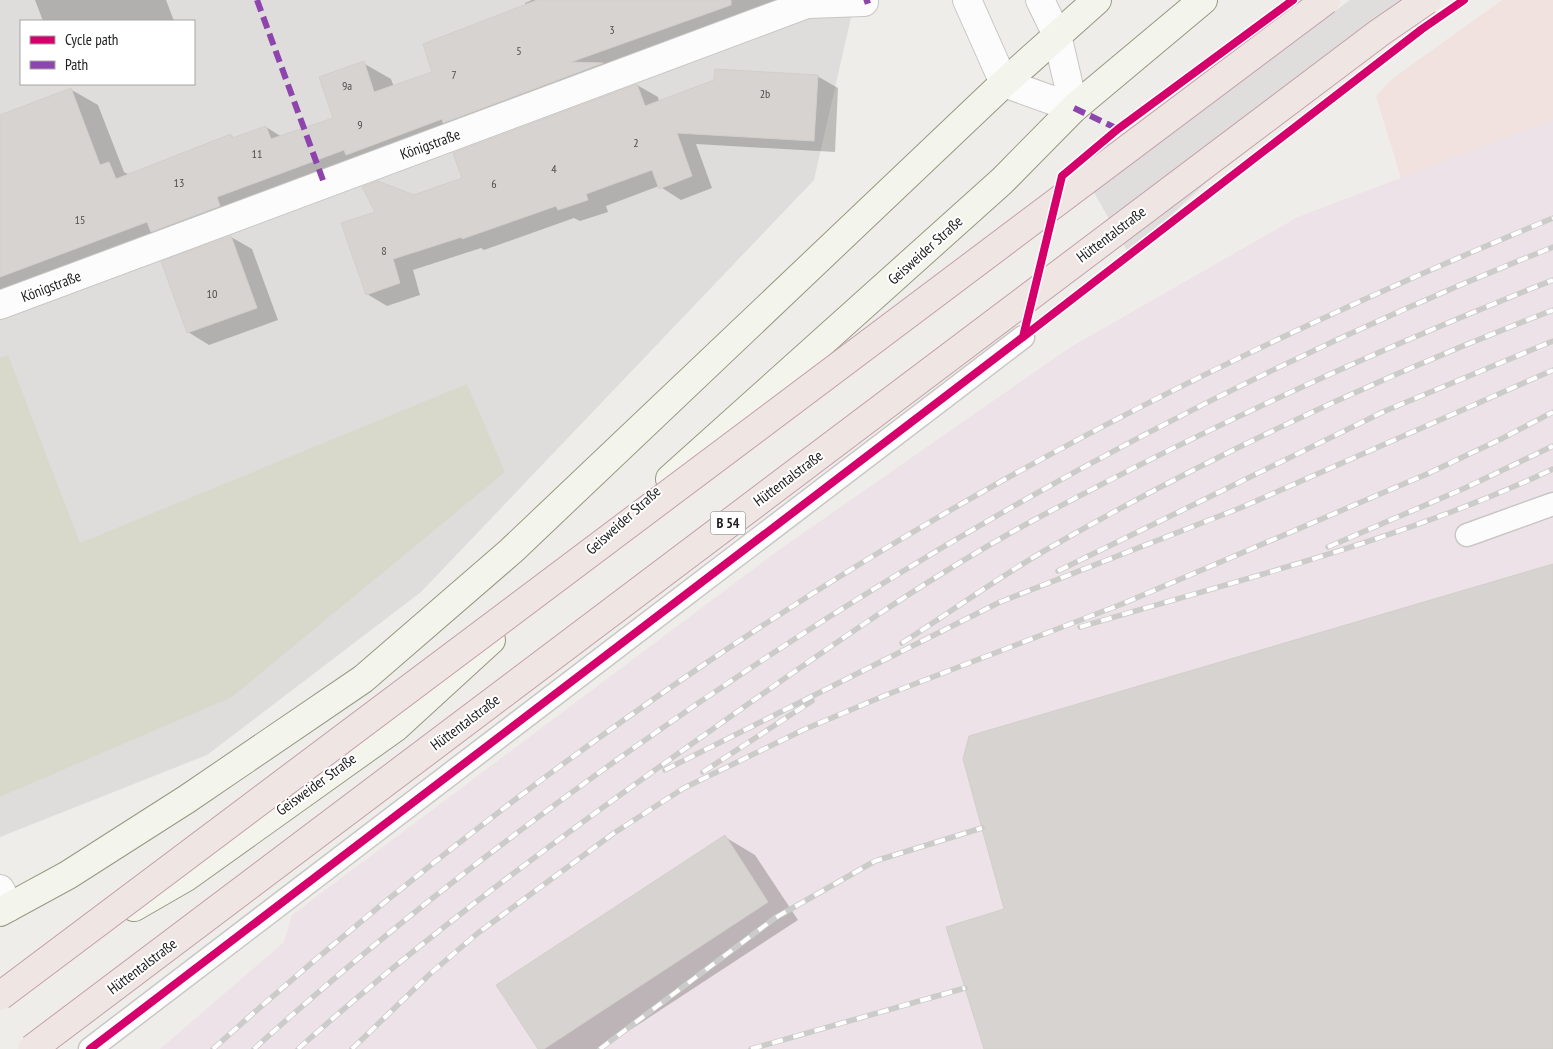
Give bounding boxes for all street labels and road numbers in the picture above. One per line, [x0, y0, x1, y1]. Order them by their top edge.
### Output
street label: Königstraße [397, 124, 463, 164]
street label: Hüttentalstraße [1073, 202, 1149, 266]
street label: Geisweider Straße [884, 211, 966, 289]
street label: Königstraße [18, 266, 84, 306]
street label: Hüttentalstraße [750, 446, 826, 510]
street label: Geisweider Straße [582, 481, 664, 559]
road number: B 54 [710, 512, 746, 534]
street label: Hüttentalstraße [427, 690, 503, 754]
street label: Geisweider Straße [272, 749, 360, 819]
street label: Hüttentalstraße [104, 934, 180, 998]

